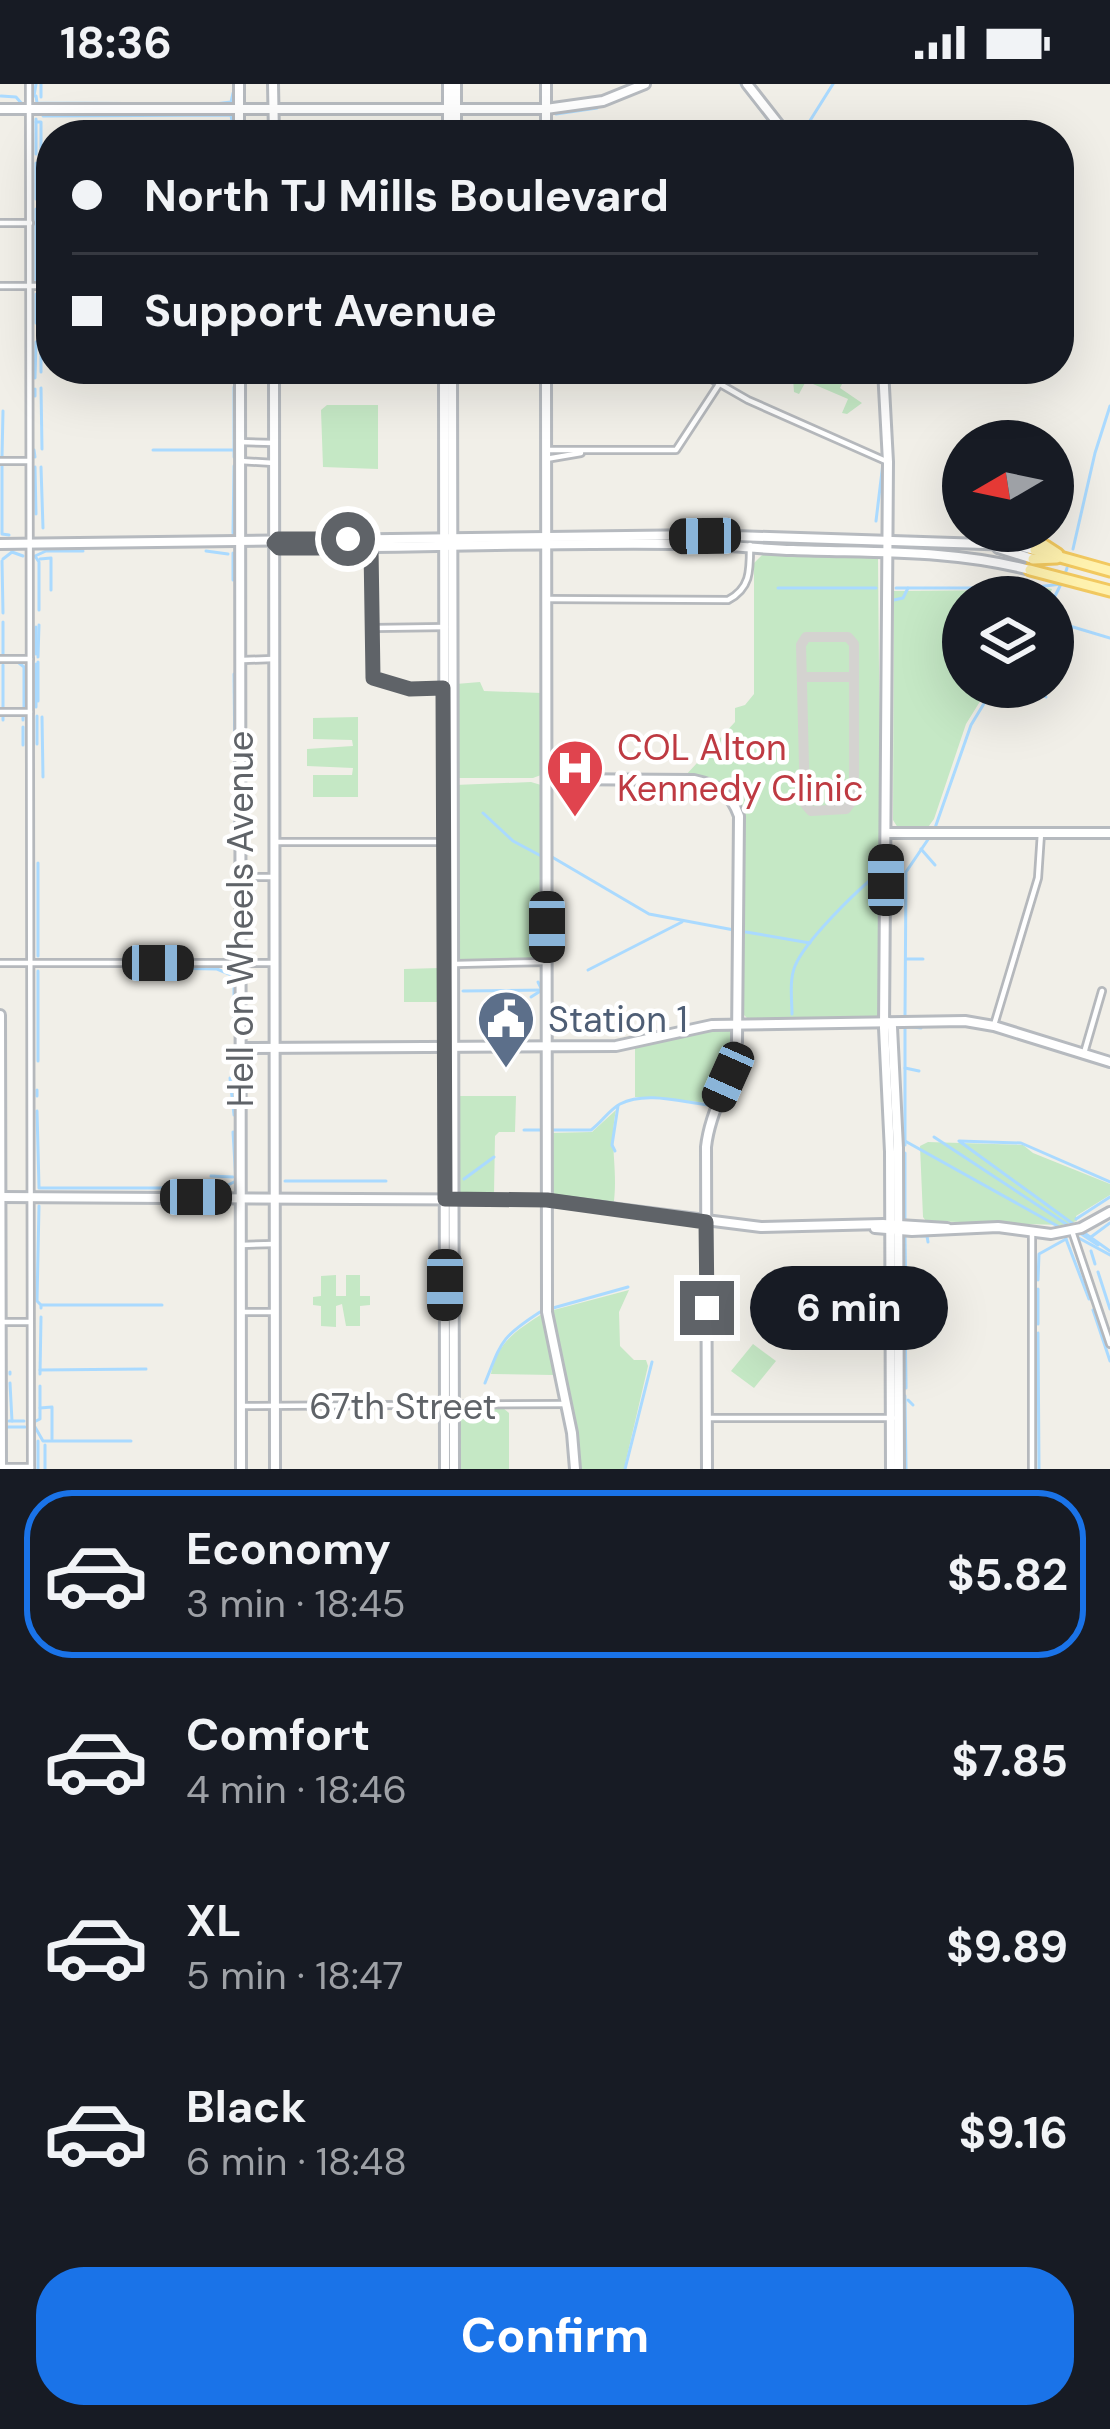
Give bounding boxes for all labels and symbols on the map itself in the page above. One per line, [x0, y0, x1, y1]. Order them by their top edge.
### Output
north arrow [942, 420, 1074, 552]
route start [321, 512, 375, 566]
car [669, 517, 741, 555]
place label: COL Alton Kennedy Clinic [617, 724, 864, 812]
street label: Hell on Wheels Avenue [217, 731, 264, 1107]
hospital icon: COL Alton Kennedy Clinic [544, 737, 606, 819]
car [868, 844, 904, 916]
car [529, 891, 565, 963]
car [122, 945, 194, 981]
public building icon: Station 1 [475, 988, 537, 1070]
place label: Station 1 [548, 996, 688, 1043]
car [697, 1037, 759, 1117]
car [160, 1179, 232, 1215]
car [427, 1249, 463, 1321]
callout: 6 min [749, 1266, 947, 1350]
route end [680, 1281, 734, 1335]
street label: 67th Street [309, 1383, 497, 1430]

